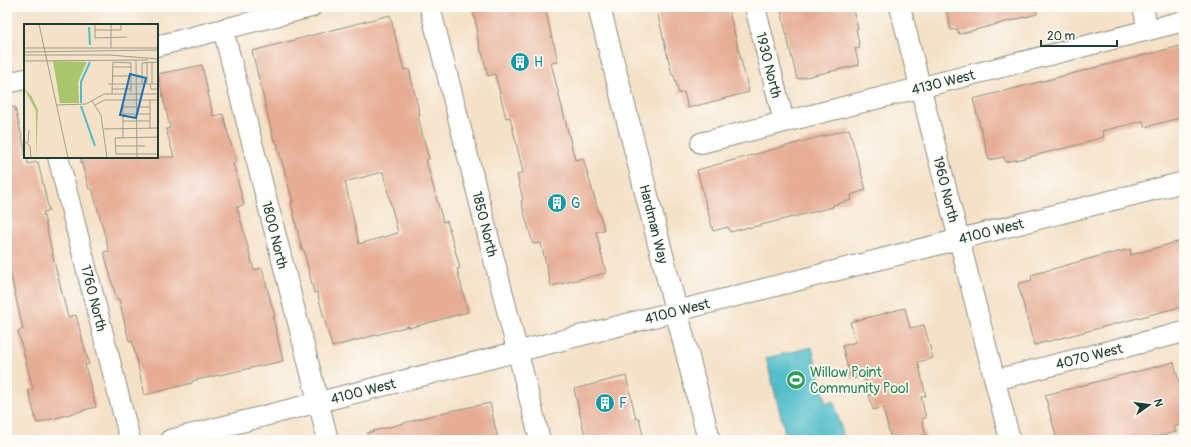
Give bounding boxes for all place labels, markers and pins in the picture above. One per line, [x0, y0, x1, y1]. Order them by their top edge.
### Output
building icon: H [509, 51, 531, 73]
place label: H [534, 54, 543, 71]
building icon: G [546, 192, 568, 214]
place label: G [571, 195, 580, 212]
place label: Willow Point Community Pool [810, 364, 909, 397]
sports icon: Willow Point Community Pool [785, 369, 807, 391]
building icon: F [594, 392, 616, 414]
place label: F [619, 395, 627, 412]

